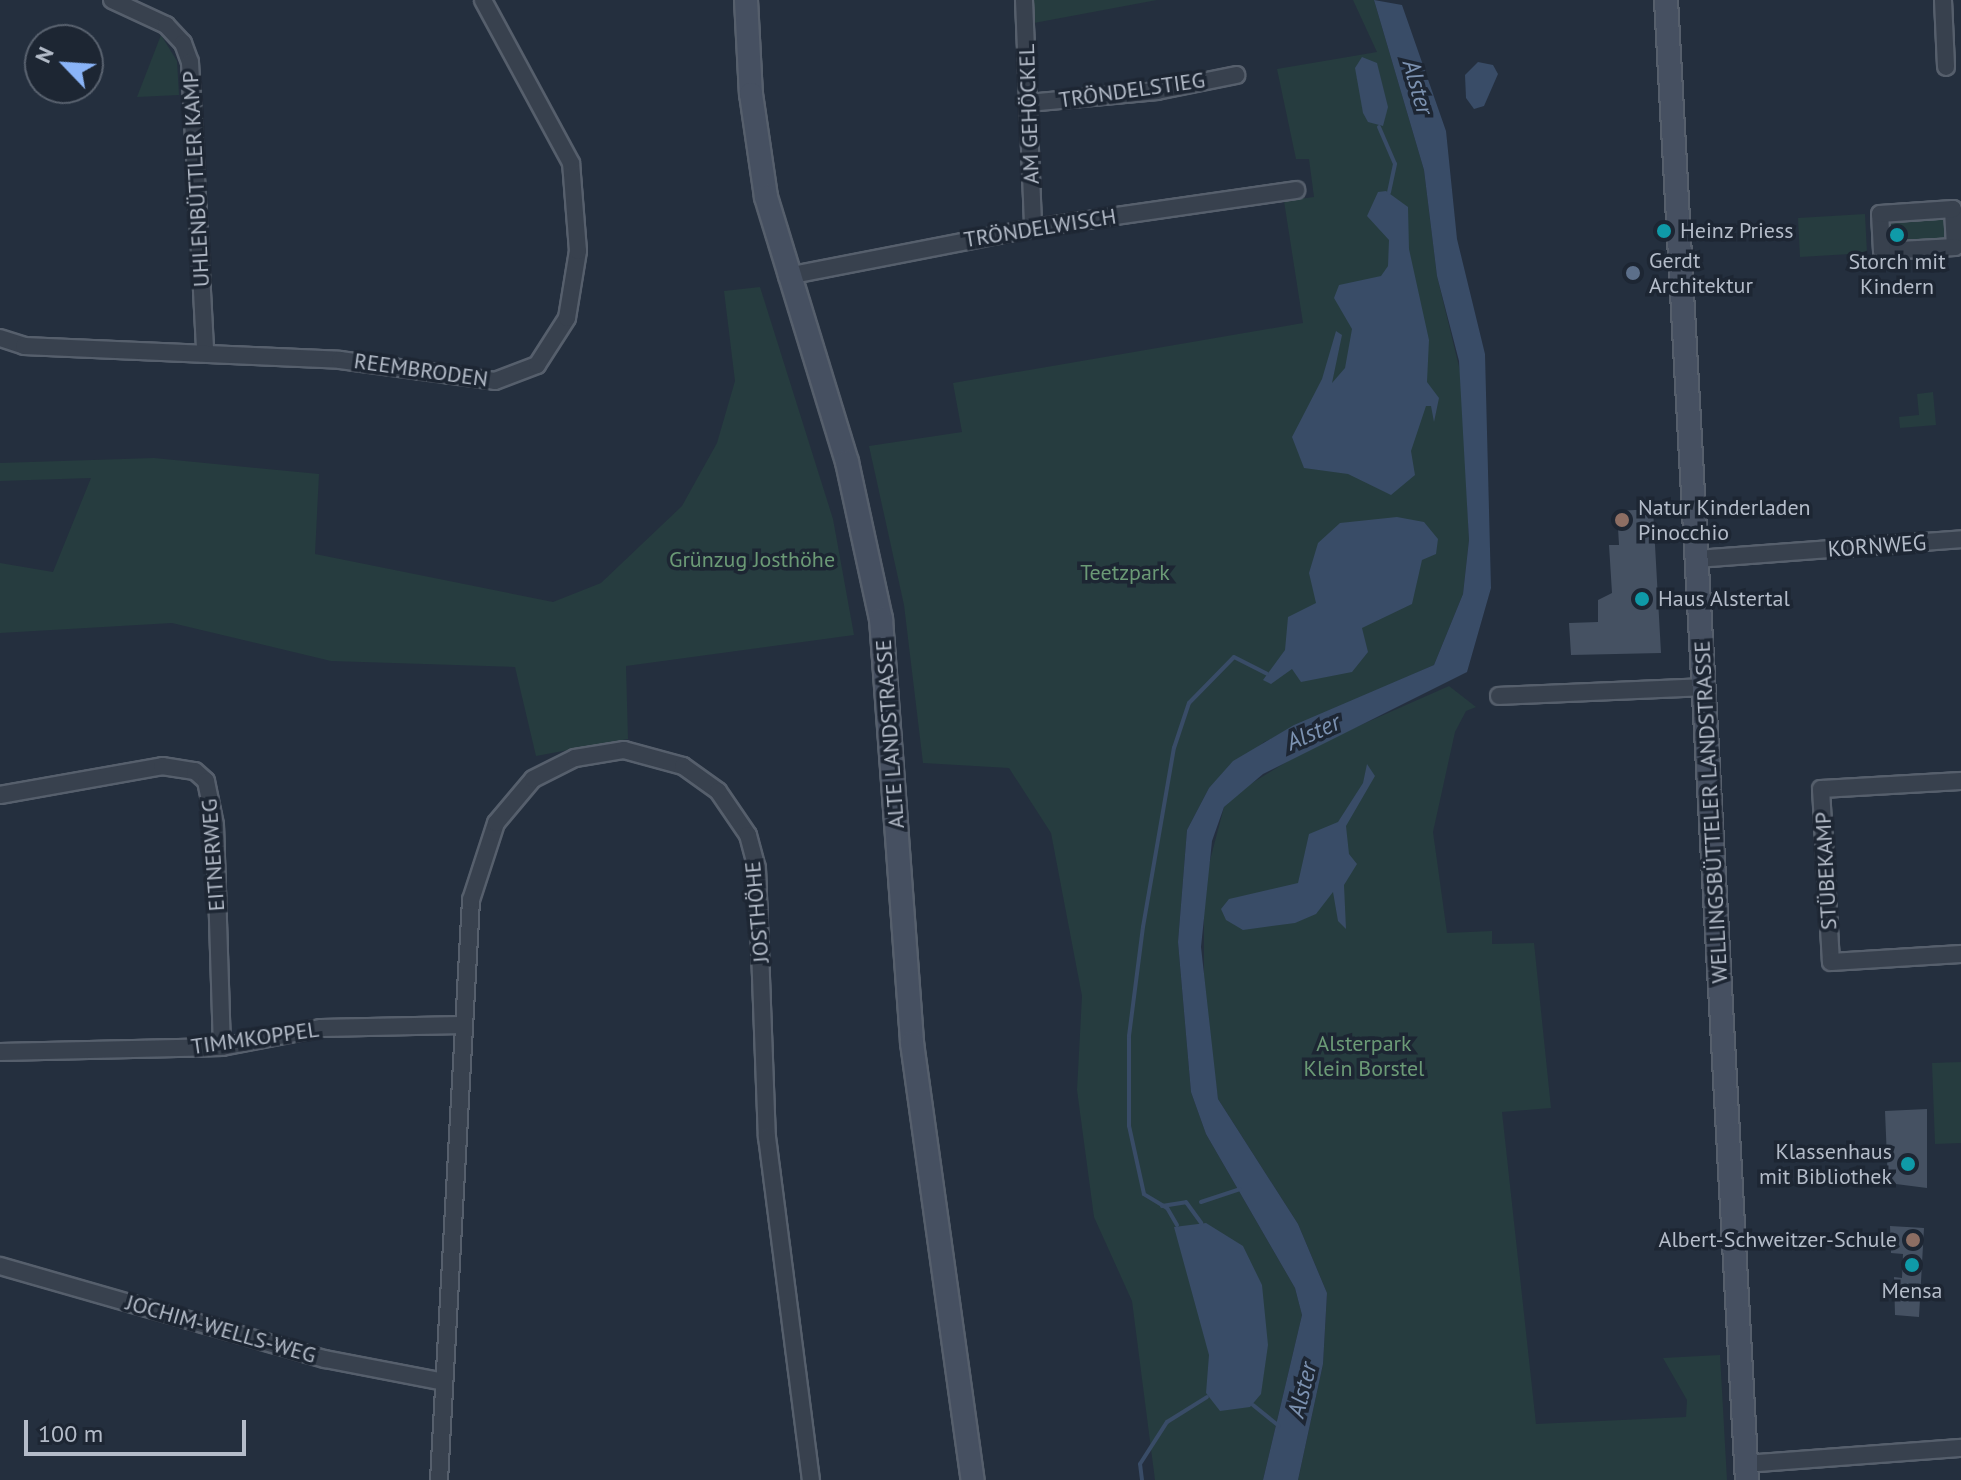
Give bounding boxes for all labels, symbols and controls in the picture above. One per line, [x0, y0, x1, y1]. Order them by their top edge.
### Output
north arrow [24, 24, 104, 104]
text: N [28, 42, 60, 67]
street label: AM GEHÖCKEL [1013, 43, 1045, 185]
water label: Alster [1396, 56, 1440, 118]
street label: TRÖNDELSTIEG [1057, 67, 1207, 113]
street label: UHLENBÜTTLER KAMP [177, 70, 215, 288]
street label: TRÖNDELWISCH [962, 203, 1118, 253]
place label: Heinz Priess [1680, 218, 1794, 244]
marker: Heinz Priess [1655, 222, 1673, 240]
marker: Storch mit Kindern [1888, 226, 1906, 244]
place label: Gerdt Architektur [1649, 247, 1753, 298]
place label: Storch mit Kindern [1848, 248, 1946, 300]
marker: Gerdt Architektur [1624, 264, 1642, 282]
street label: REEMBRODEN [352, 348, 490, 392]
place label: Natur Kinderladen Pinocchio [1638, 494, 1811, 546]
marker: Natur Kinderladen Pinocchio [1613, 511, 1631, 529]
street label: KORNWEG [1827, 529, 1927, 563]
park label: Grünzug Josthöhe [669, 547, 835, 573]
park label: Teetzpark [1080, 560, 1170, 586]
place label: Haus Alstertal [1658, 586, 1791, 612]
marker: Haus Alstertal [1633, 590, 1651, 608]
street label: ALTE LANDSTRASSE [870, 639, 910, 829]
street label: WELLINGSBÜTTELER LANDSTRASSE [1689, 640, 1733, 984]
water label: Alster [1282, 707, 1344, 757]
street label: EITNERWEG [196, 798, 230, 912]
street label: STÜBEKAMP [1810, 811, 1842, 931]
street label: JOSTHÖHE [739, 860, 775, 964]
street label: TIMMKOPPEL [190, 1016, 320, 1060]
park label: Alsterpark Klein Borstel [1303, 1030, 1425, 1082]
place label: Klassenhaus mit Bibliothek [1759, 1138, 1892, 1190]
marker: Klassenhaus mit Bibliothek [1899, 1155, 1917, 1173]
place label: Albert-Schweitzer-Schule [1659, 1227, 1897, 1253]
marker: Albert-Schweitzer-Schule [1904, 1231, 1922, 1249]
marker: Mensa [1903, 1256, 1921, 1274]
place label: Mensa [1882, 1278, 1942, 1304]
street label: JOCHIM-WELLS-WEG [123, 1289, 319, 1369]
water label: Alster [1281, 1359, 1323, 1421]
scale bar [28, 1404, 250, 1454]
text: 100 m [38, 1418, 103, 1449]

